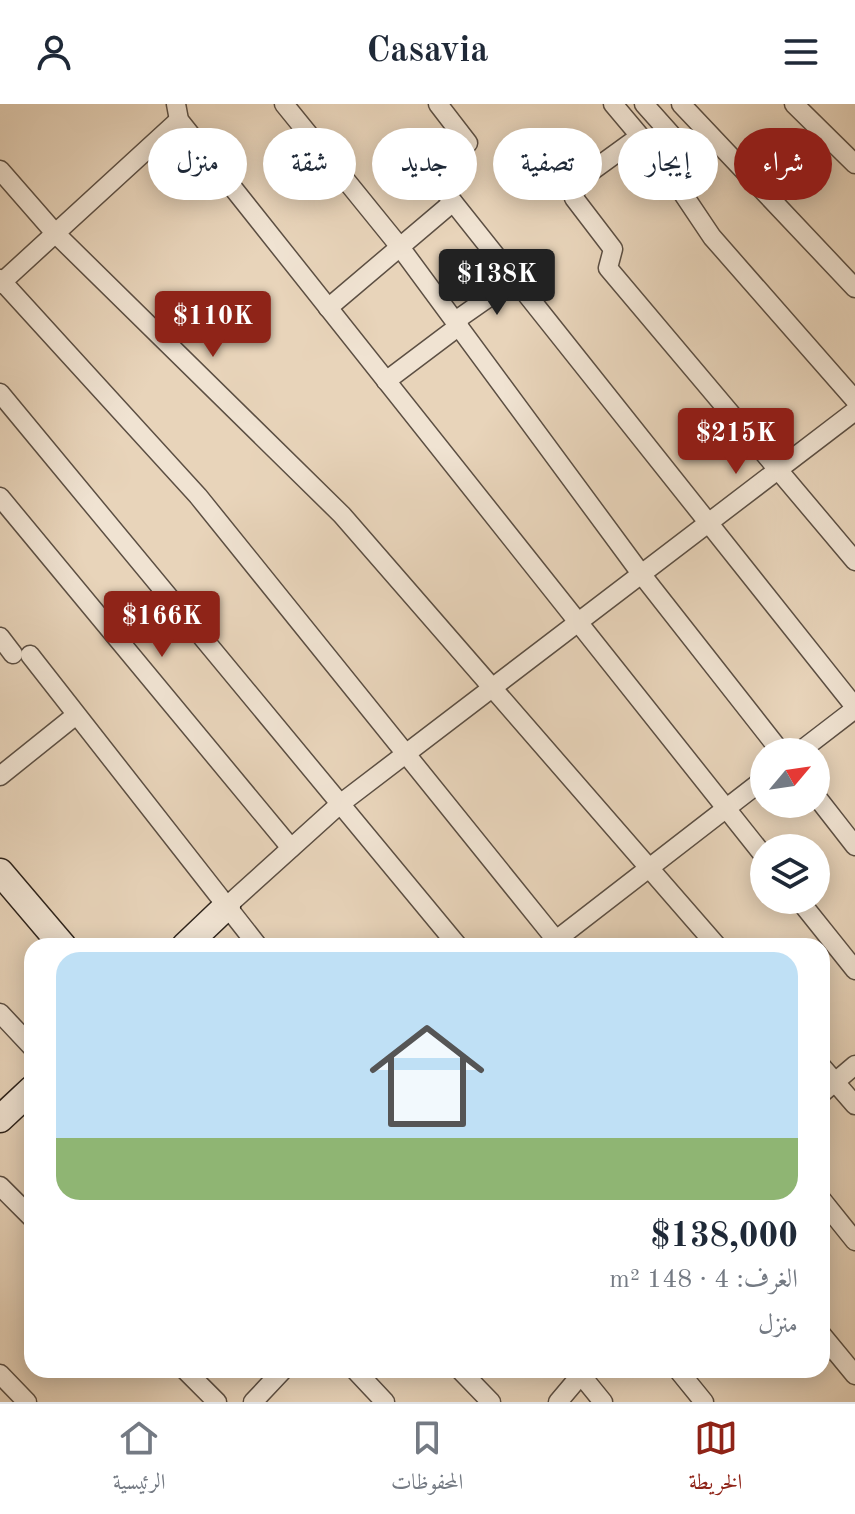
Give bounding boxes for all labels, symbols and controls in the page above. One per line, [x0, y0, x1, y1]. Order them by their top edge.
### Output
icon: person [32, 30, 76, 74]
icon: menu [779, 30, 823, 74]
text: Casavia [366, 34, 489, 70]
chip: منزل [148, 128, 247, 200]
chip: شقة [263, 128, 356, 200]
chip: جديد [372, 128, 477, 200]
chip: تصفية [493, 128, 602, 200]
chip: إيجار [618, 128, 718, 200]
chip: شراء [734, 128, 832, 200]
pin: $138K [441, 249, 553, 317]
text: $138K [457, 262, 537, 288]
pin: $110K [157, 291, 269, 359]
text: $110K [173, 304, 253, 330]
pin: $215K [680, 408, 792, 476]
text: $215K [696, 421, 776, 447]
pin: $166K [106, 591, 218, 659]
text: $166K [122, 604, 202, 630]
north arrow [750, 738, 830, 818]
map controls [750, 738, 830, 914]
button: layers [750, 834, 830, 914]
icon: home [355, 1004, 499, 1148]
text: $138,000 [650, 1220, 798, 1254]
text: الغرف: 4 · 148 m² [609, 1267, 798, 1293]
text: منزل [758, 1312, 798, 1338]
tab: الرئيسية [113, 1416, 166, 1503]
tab: المحفوظات [391, 1416, 463, 1503]
tab: الخريطة [689, 1416, 742, 1503]

